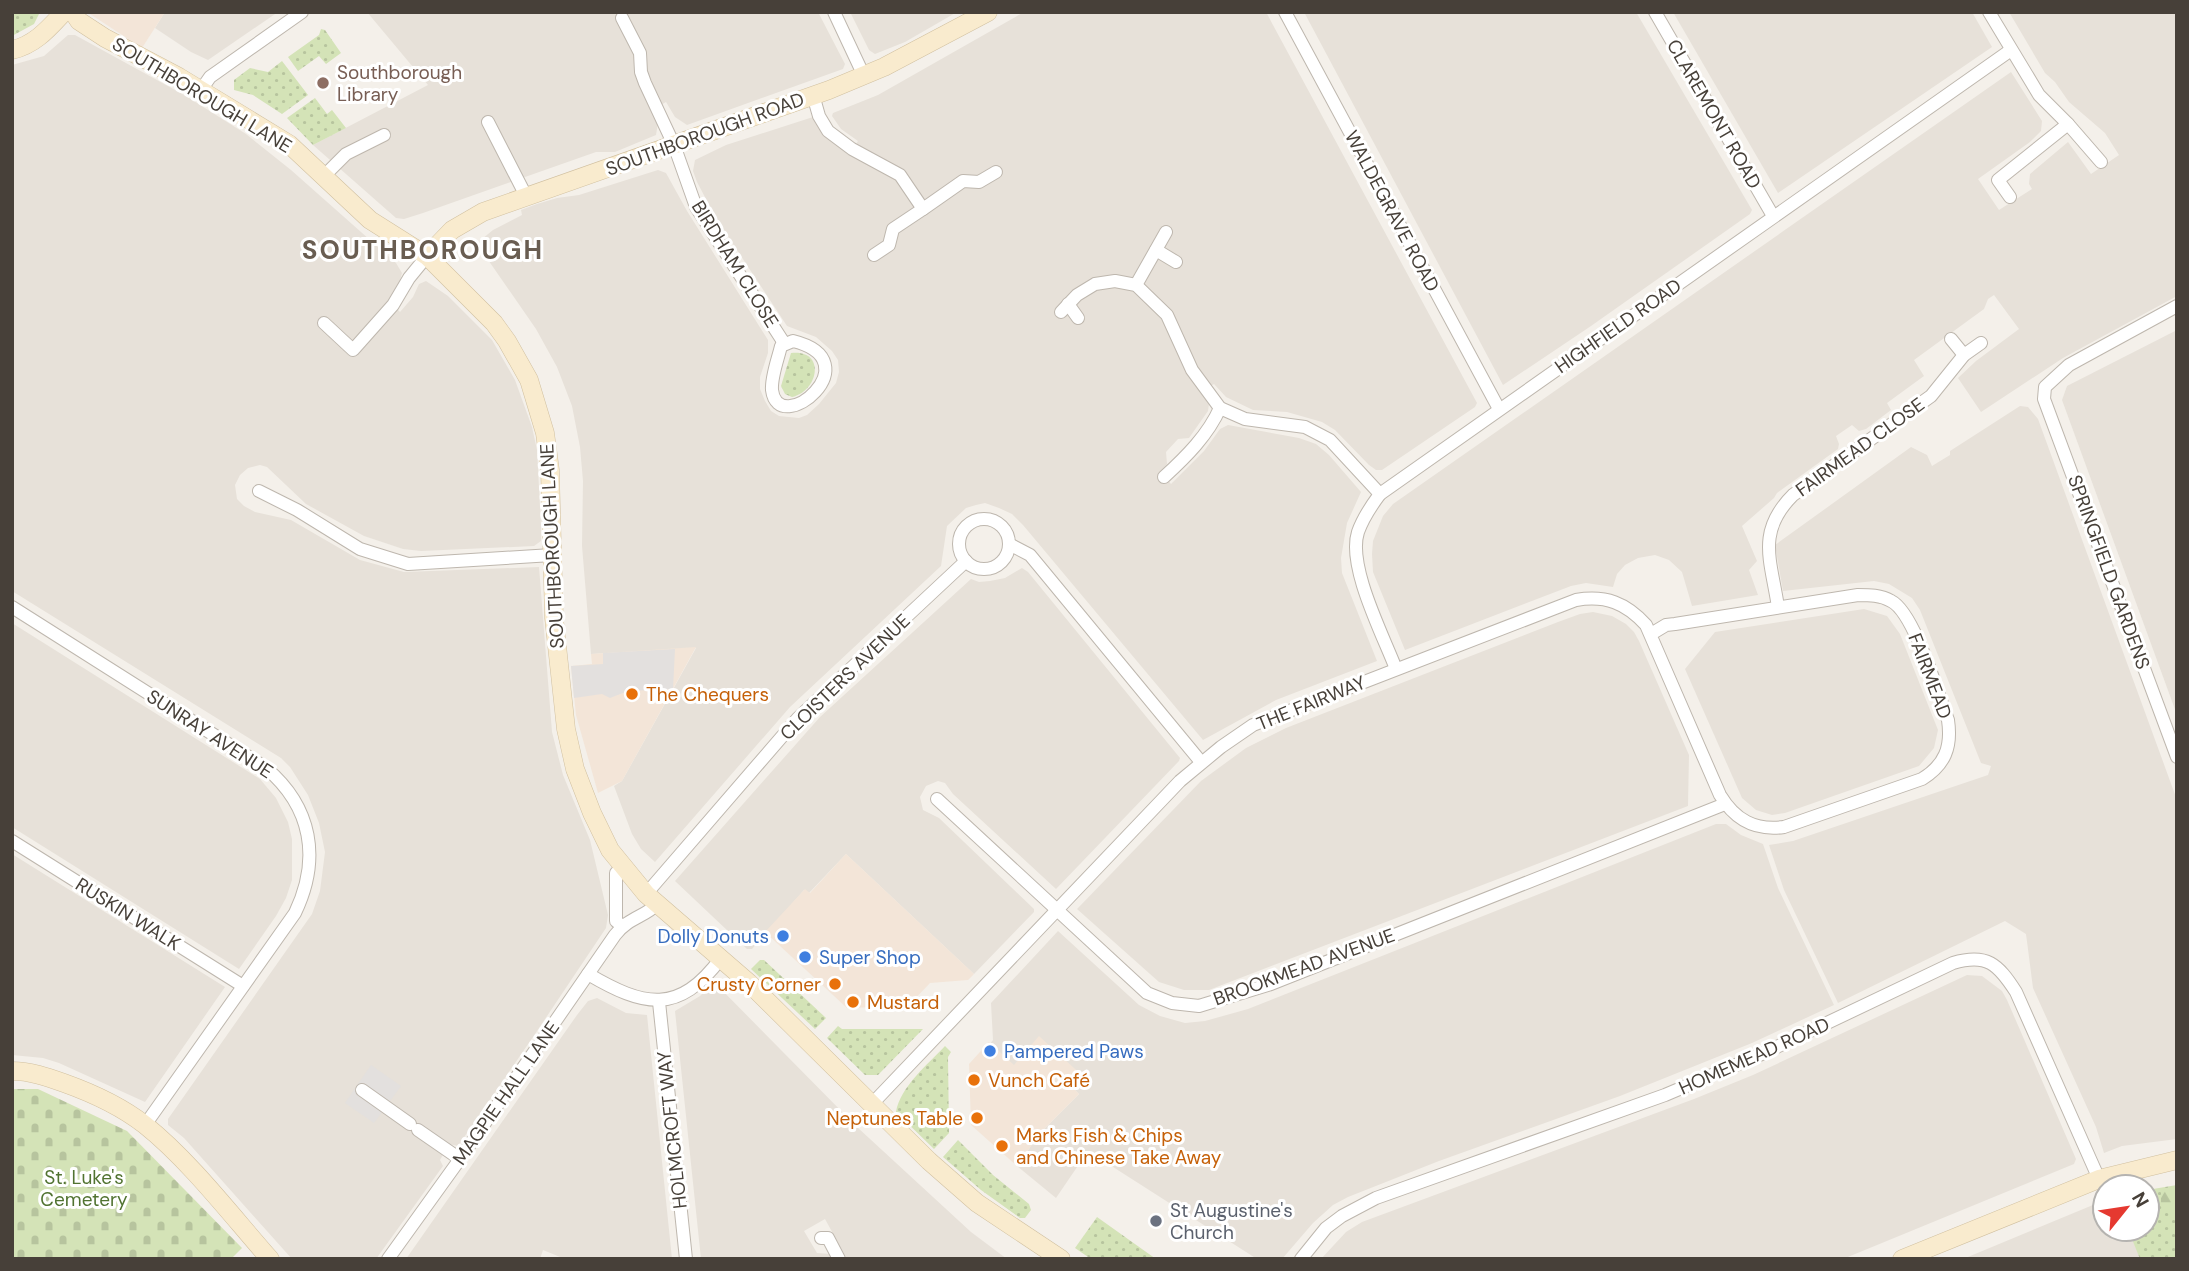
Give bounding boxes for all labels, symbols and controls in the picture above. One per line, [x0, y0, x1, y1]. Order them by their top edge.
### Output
street label: SOUTHBOROUGH LANE [108, 31, 296, 159]
street label: CLAREMONT ROAD [1661, 35, 1767, 193]
place label: Southborough Library [337, 60, 462, 107]
marker: Southborough Library [315, 75, 331, 91]
street label: SOUTHBOROUGH ROAD [602, 86, 808, 182]
street label: WALDEGRAVE ROAD [1339, 126, 1445, 296]
street label: BIRDHAM CLOSE [686, 196, 784, 332]
district label: SOUTHBOROUGH [302, 233, 544, 267]
street label: HIGHFIELD ROAD [1550, 273, 1686, 379]
street label: FAIRMEAD CLOSE [1791, 392, 1929, 502]
street label: SOUTHBOROUGH LANE [534, 443, 570, 649]
street label: SPRINGFIELD GARDENS [2062, 471, 2156, 673]
street label: CLOISTERS AVENUE [775, 608, 915, 746]
street label: FAIRMEAD [1902, 630, 1958, 722]
street label: THE FAIRWAY [1253, 670, 1369, 736]
place label: The Chequers [646, 682, 769, 707]
street label: SUNRAY AVENUE [142, 684, 278, 784]
marker: The Chequers [624, 686, 640, 702]
street label: RUSKIN WALK [71, 872, 185, 956]
street label: BROOKMEAD AVENUE [1210, 923, 1398, 1011]
place label: Dolly Donuts [657, 924, 769, 949]
marker: Dolly Donuts [775, 928, 791, 944]
place label: Super Shop [819, 945, 921, 970]
marker: Super Shop [797, 949, 813, 965]
place label: Crusty Corner [697, 972, 821, 997]
marker: Crusty Corner [827, 976, 843, 992]
place label: Mustard [867, 990, 939, 1015]
marker: Mustard [845, 994, 861, 1010]
street label: HOMEMEAD ROAD [1675, 1012, 1833, 1100]
street label: MAGPIE HALL LANE [447, 1016, 565, 1170]
place label: Pampered Paws [1004, 1039, 1144, 1064]
marker: Pampered Paws [982, 1043, 998, 1059]
street label: HOLMCROFT WAY [651, 1050, 693, 1210]
place label: Vunch Café [988, 1068, 1090, 1093]
marker: Vunch Café [966, 1072, 982, 1088]
place label: Neptunes Table [826, 1106, 963, 1131]
marker: Neptunes Table [969, 1110, 985, 1126]
place label: Marks Fish & Chips and Chinese Take Away [1016, 1123, 1222, 1170]
marker: Marks Fish & Chips and Chinese Take Away [994, 1138, 1010, 1154]
park label: St. Luke's Cemetery [40, 1165, 128, 1212]
north arrow [2091, 1173, 2161, 1243]
text: N [2126, 1187, 2155, 1212]
place label: St Augustine's Church [1170, 1198, 1293, 1245]
marker: St Augustine's Church [1148, 1213, 1164, 1229]

